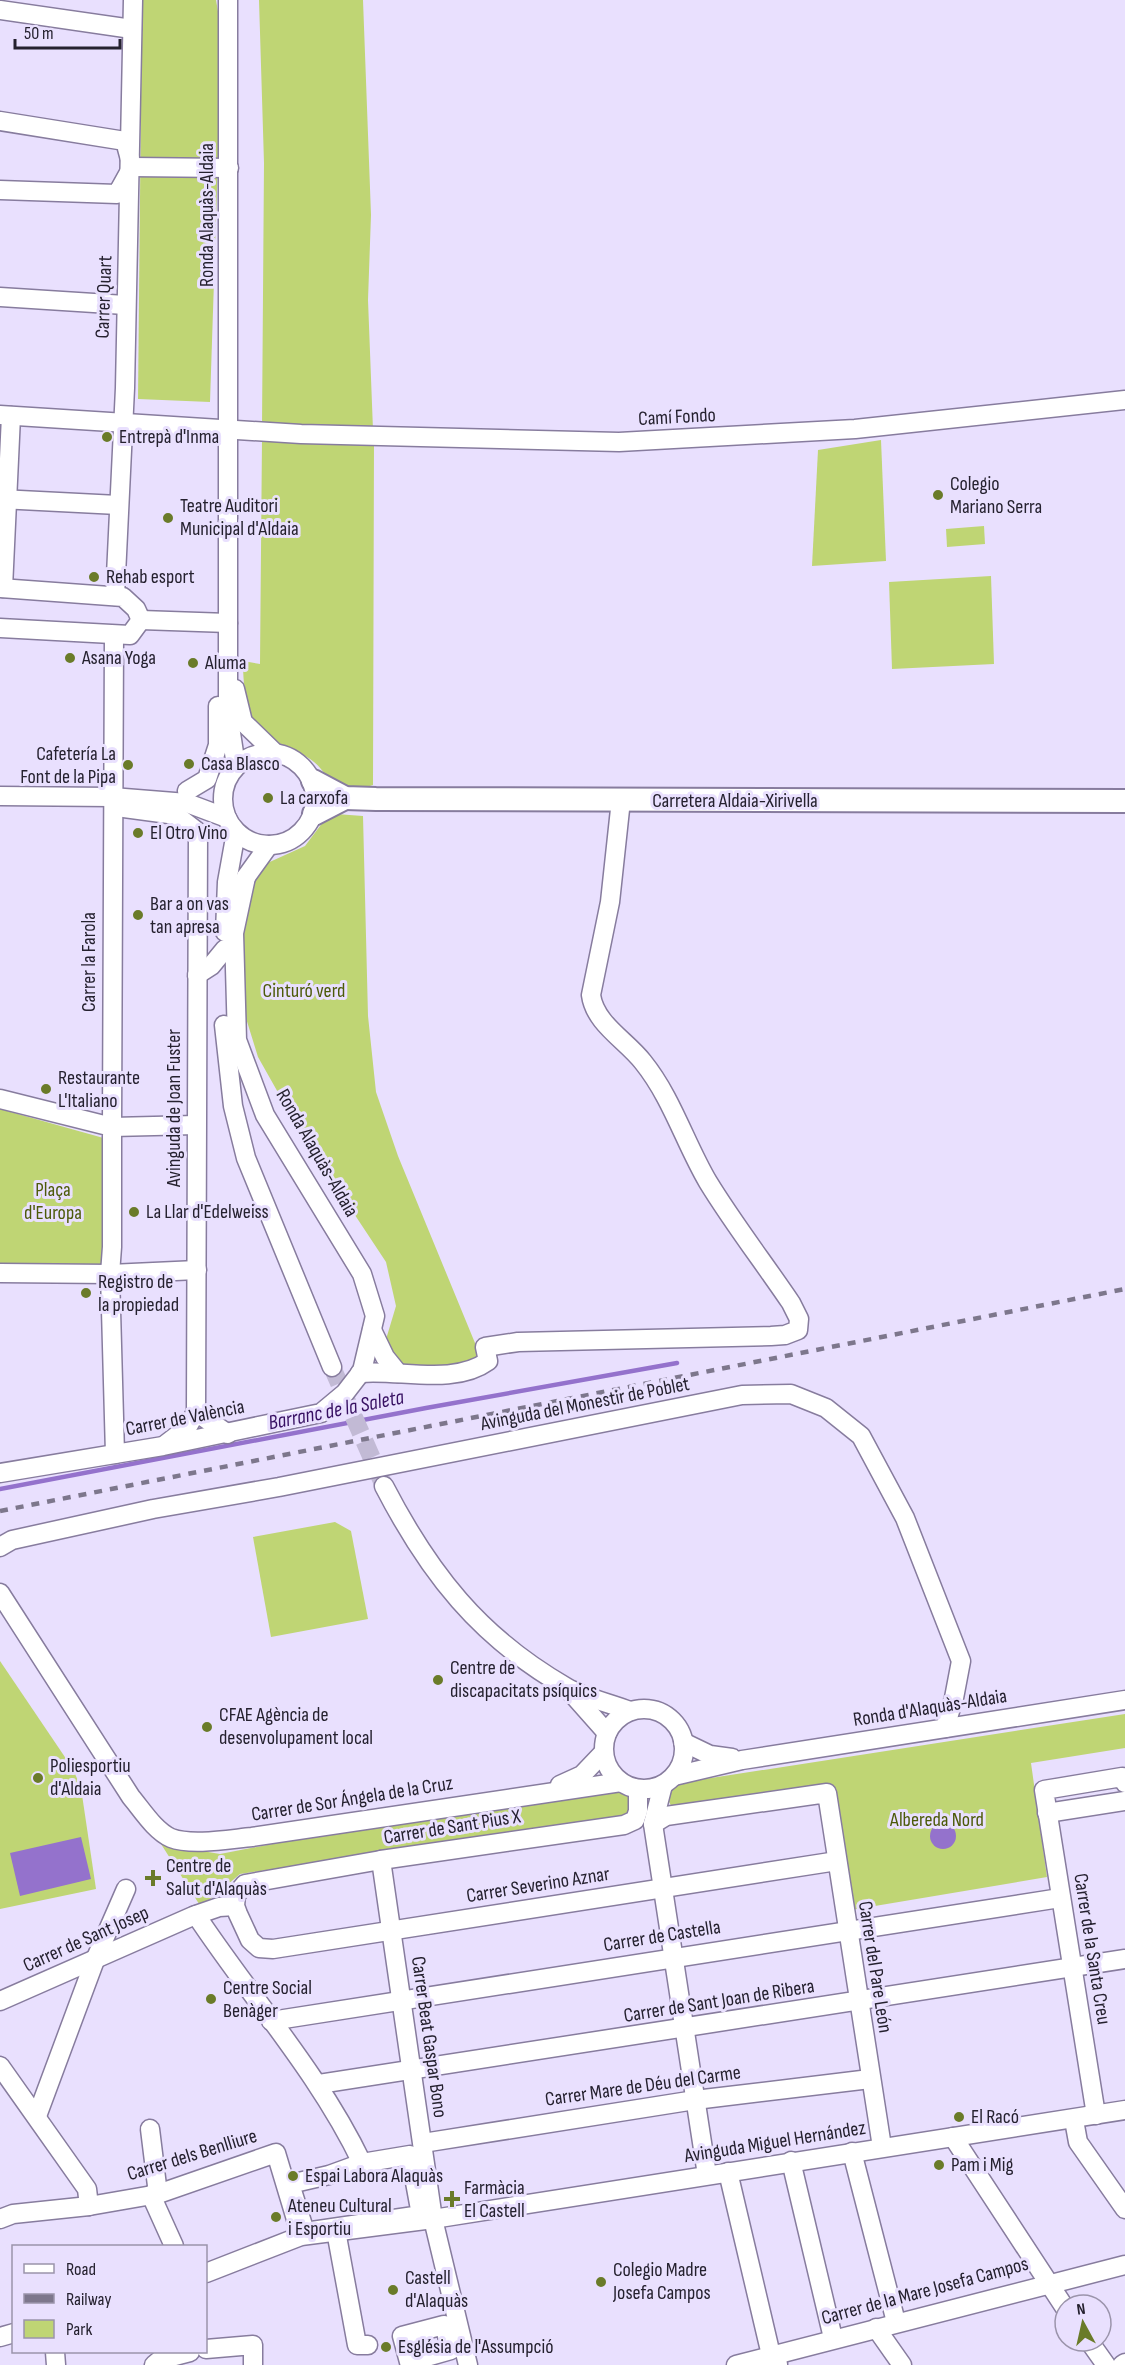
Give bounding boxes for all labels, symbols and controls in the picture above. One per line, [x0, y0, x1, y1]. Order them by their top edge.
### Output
scale bar [15, 12, 120, 50]
text: 50 m [24, 23, 54, 44]
street label: Ronda Alaquàs-Aldaia [195, 143, 219, 287]
street label: Carrer Quart [91, 255, 117, 339]
street label: Camí Fondo [638, 403, 716, 431]
place label: Entrepà d'Inma [119, 425, 219, 449]
marker: Entrepà d'Inma [100, 430, 114, 444]
place label: Colegio Mariano Serra [950, 472, 1042, 519]
marker: Colegio Mariano Serra [931, 488, 945, 502]
place label: Teatre Auditori Municipal d'Aldaia [180, 494, 299, 541]
marker: Teatre Auditori Municipal d'Aldaia [161, 511, 175, 525]
place label: Rehab esport [106, 565, 195, 589]
marker: Rehab esport [87, 570, 101, 584]
place label: Asana Yoga [81, 646, 156, 670]
marker: Asana Yoga [63, 651, 77, 665]
place label: Aluma [204, 651, 246, 675]
marker: Aluma [186, 656, 200, 670]
place label: Cafetería La Font de la Pipa [20, 742, 116, 789]
place label: Casa Blasco [201, 752, 280, 776]
marker: Casa Blasco [182, 757, 196, 771]
marker: Cafetería La Font de la Pipa [121, 758, 135, 772]
place label: La carxofa [280, 786, 348, 810]
street label: Carretera Aldaia-Xirivella [652, 789, 818, 813]
marker: La carxofa [261, 791, 275, 805]
place label: El Otro Vino [150, 821, 228, 845]
marker: El Otro Vino [131, 826, 145, 840]
place label: Bar a on vas tan apresa [150, 892, 229, 939]
marker: Bar a on vas tan apresa [131, 908, 145, 922]
street label: Carrer la Farola [77, 912, 101, 1012]
park label: Cinturó verd [263, 979, 345, 1003]
street label: Avinguda de Joan Fuster [162, 1029, 186, 1188]
place label: Restaurante L'Italiano [58, 1066, 140, 1113]
marker: Restaurante L'Italiano [39, 1082, 53, 1096]
street label: Ronda Alaquàs-Aldaia [271, 1085, 363, 1221]
park label: Plaça d'Europa [24, 1178, 82, 1225]
place label: La Llar d'Edelweiss [146, 1200, 269, 1224]
marker: La Llar d'Edelweiss [127, 1205, 141, 1219]
place label: Registro de la propiedad [98, 1270, 179, 1317]
marker: Registro de la propiedad [79, 1286, 93, 1300]
street label: Avinguda del Monestir de Poblet [478, 1372, 691, 1436]
water label: Barranc de la Saleta [266, 1384, 406, 1435]
street label: Carrer de València [124, 1395, 246, 1441]
place label: Centre de discapacitats psíquics [450, 1656, 597, 1703]
marker: Centre de discapacitats psíquics [431, 1673, 445, 1687]
street label: Ronda d'Alaquàs-Aldaia [851, 1684, 1009, 1732]
place label: CFAE Agència de desenvolupament local [219, 1703, 373, 1750]
marker: CFAE Agència de desenvolupament local [200, 1720, 214, 1734]
place label: Poliesportiu d'Aldaia [50, 1754, 131, 1801]
marker: Poliesportiu d'Aldaia [31, 1771, 45, 1785]
street label: Carrer de Sor Ángela de la Cruz [250, 1771, 454, 1827]
street label: Carrer de Sant Pius X [382, 1804, 523, 1850]
park label: Albereda Nord [889, 1808, 984, 1832]
place label: Centre de Salut d'Alaquàs [166, 1854, 267, 1901]
street label: Carrer Severino Aznar [465, 1862, 612, 1908]
marker: Centre de Salut d'Alaquàs [144, 1869, 162, 1887]
street label: Carrer de la Santa Creu [1068, 1872, 1116, 2026]
street label: Carrer del Pare León [853, 1899, 897, 2035]
street label: Carrer de Sant Josep [20, 1901, 152, 1977]
street label: Carrer de Castella [602, 1915, 722, 1957]
street label: Carrer Beat Gaspar Bono [406, 1955, 452, 2119]
street label: Carrer de Sant Joan de Ribera [622, 1974, 816, 2028]
place label: Centre Social Benàger [223, 1976, 312, 2023]
marker: Centre Social Benàger [204, 1992, 218, 2006]
street label: Carrer Mare de Déu del Carme [544, 2060, 742, 2112]
place label: El Racó [971, 2105, 1019, 2129]
marker: El Racó [952, 2110, 966, 2124]
street label: Avinguda Miguel Hernández [682, 2116, 867, 2168]
street label: Carrer dels Benlliure [124, 2124, 260, 2186]
place label: Pam i Mig [951, 2153, 1013, 2177]
marker: Pam i Mig [932, 2158, 946, 2172]
place label: Espai Labora Alaquàs [305, 2164, 443, 2188]
marker: Espai Labora Alaquàs [286, 2169, 300, 2183]
place label: Farmàcia El Castell [464, 2176, 525, 2223]
marker: Farmàcia El Castell [445, 2192, 459, 2206]
place label: Ateneu Cultural i Esportiu [287, 2194, 392, 2241]
marker: Ateneu Cultural i Esportiu [269, 2210, 283, 2224]
legend [12, 2245, 207, 2353]
street label: Carrer de la Mare Josefa Campos [819, 2252, 1031, 2330]
place label: Colegio Madre Josefa Campos [612, 2258, 711, 2305]
text: Road [66, 2259, 96, 2280]
place label: Castell d'Alaquàs [405, 2266, 468, 2313]
marker: Colegio Madre Josefa Campos [594, 2275, 608, 2289]
marker: Castell d'Alaquàs [386, 2283, 400, 2297]
text: Railway [66, 2289, 111, 2310]
north arrow [1053, 2293, 1113, 2353]
text: N [1076, 2300, 1087, 2320]
text: Park [66, 2319, 92, 2340]
place label: Església de l'Assumpció [398, 2335, 554, 2359]
marker: Església de l'Assumpció [379, 2340, 393, 2354]

